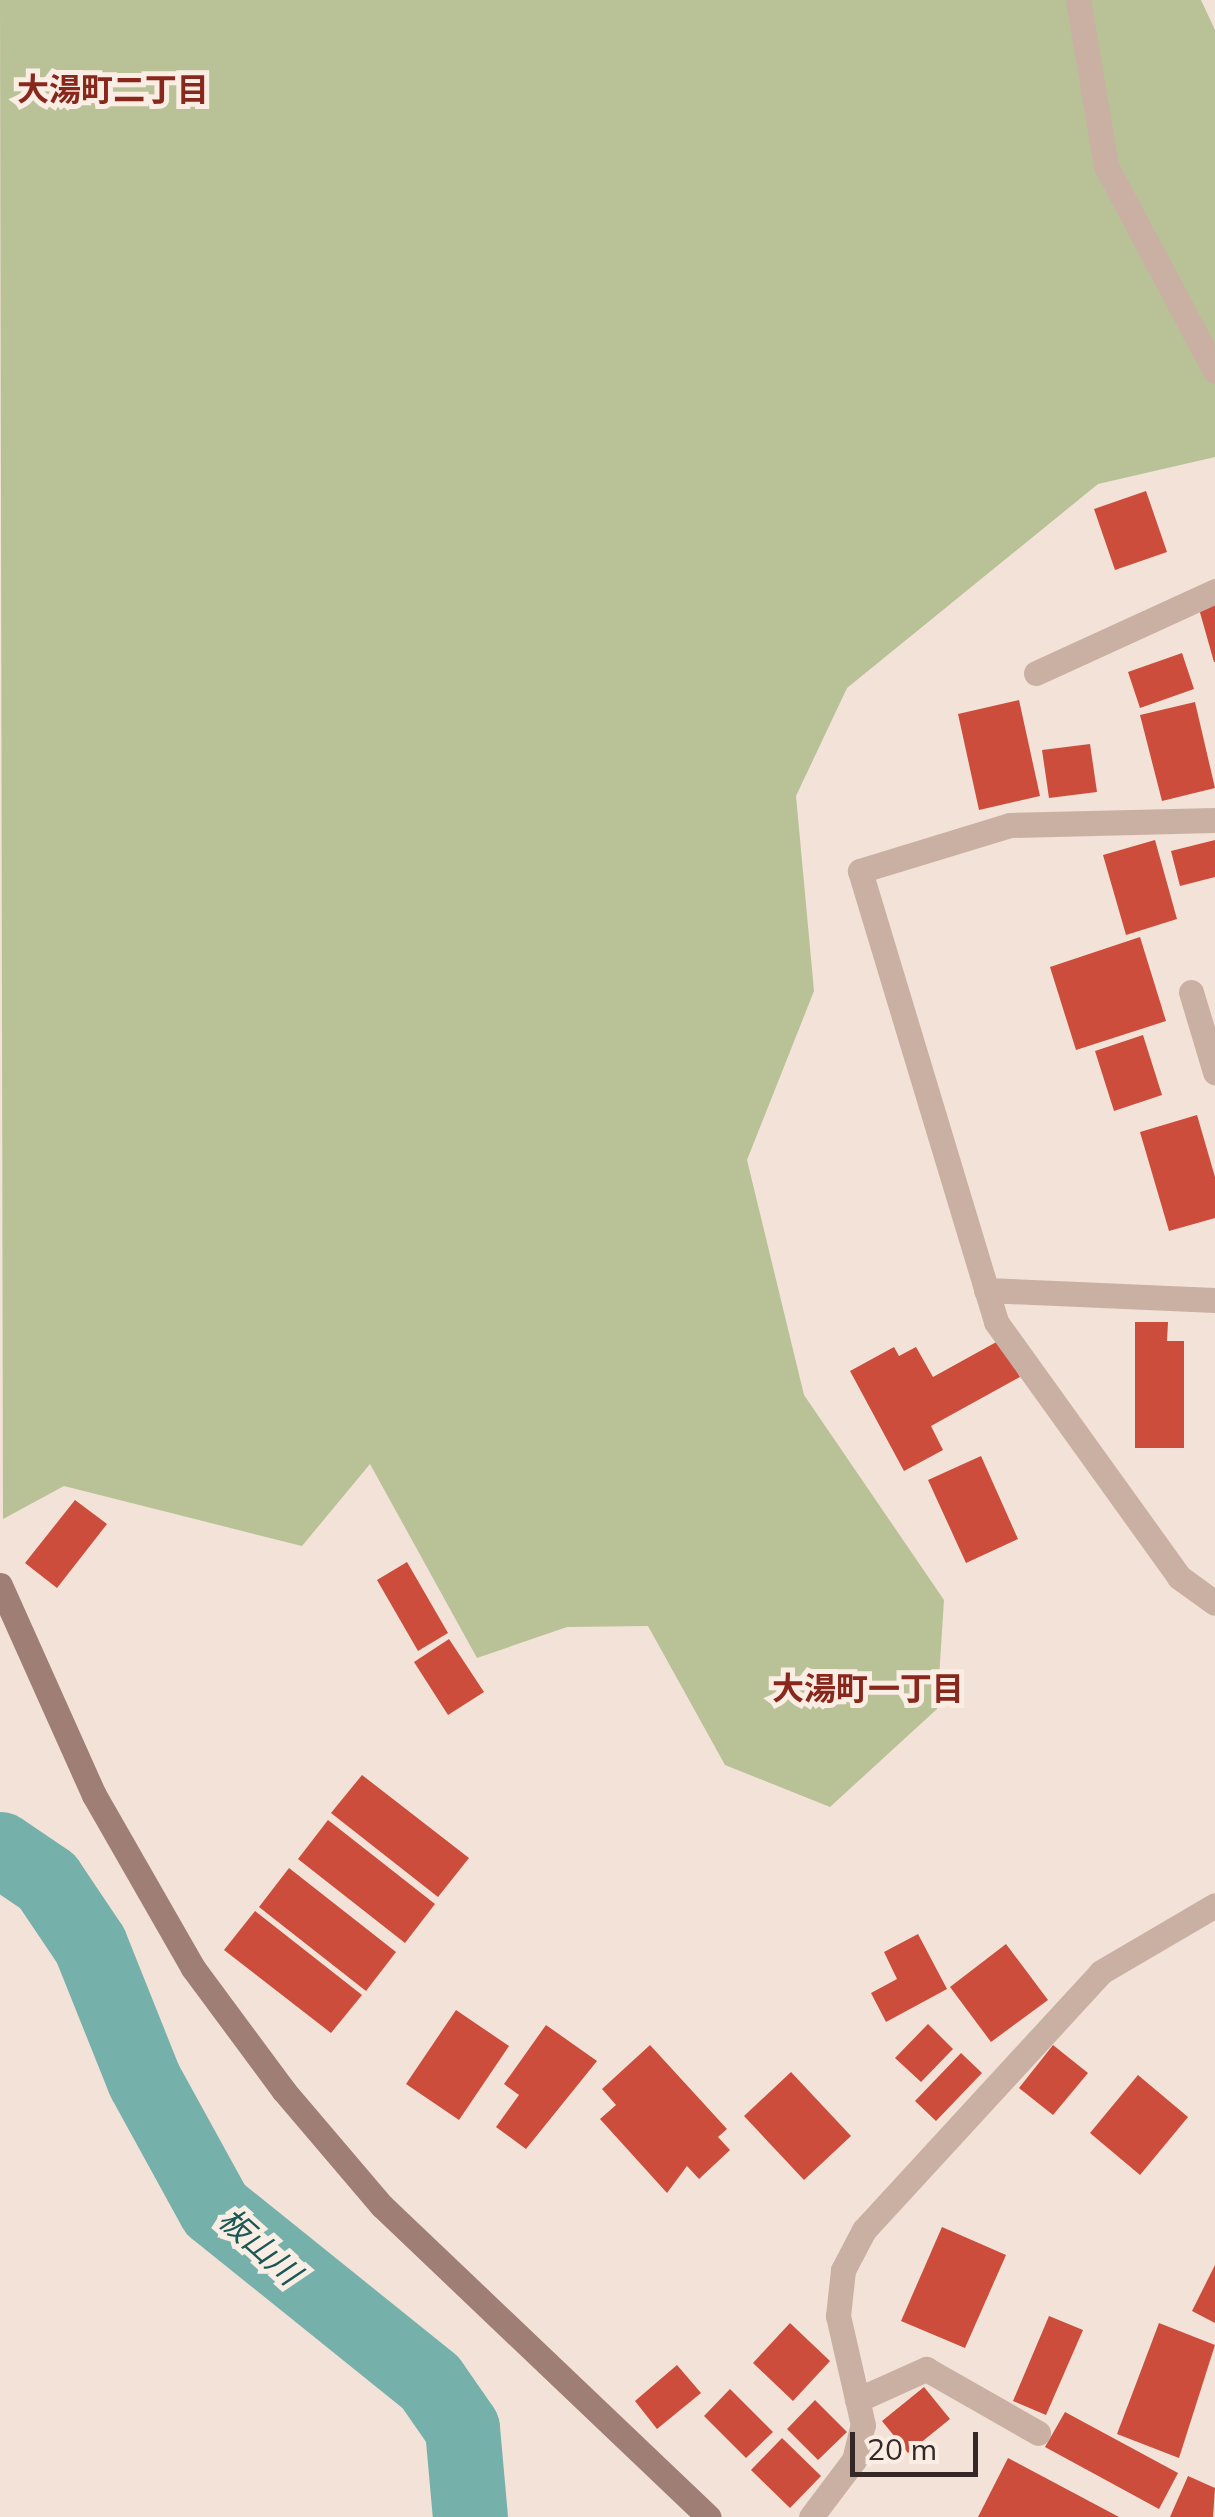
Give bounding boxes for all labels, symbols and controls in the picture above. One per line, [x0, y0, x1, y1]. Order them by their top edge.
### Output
district label: 大湯町二丁目 [17, 70, 209, 108]
district label: 大湯町一丁目 [772, 1669, 964, 1707]
water label: 板山川 [211, 2200, 309, 2292]
scale bar [855, 2412, 982, 2474]
text: 20 m [867, 2430, 937, 2468]

